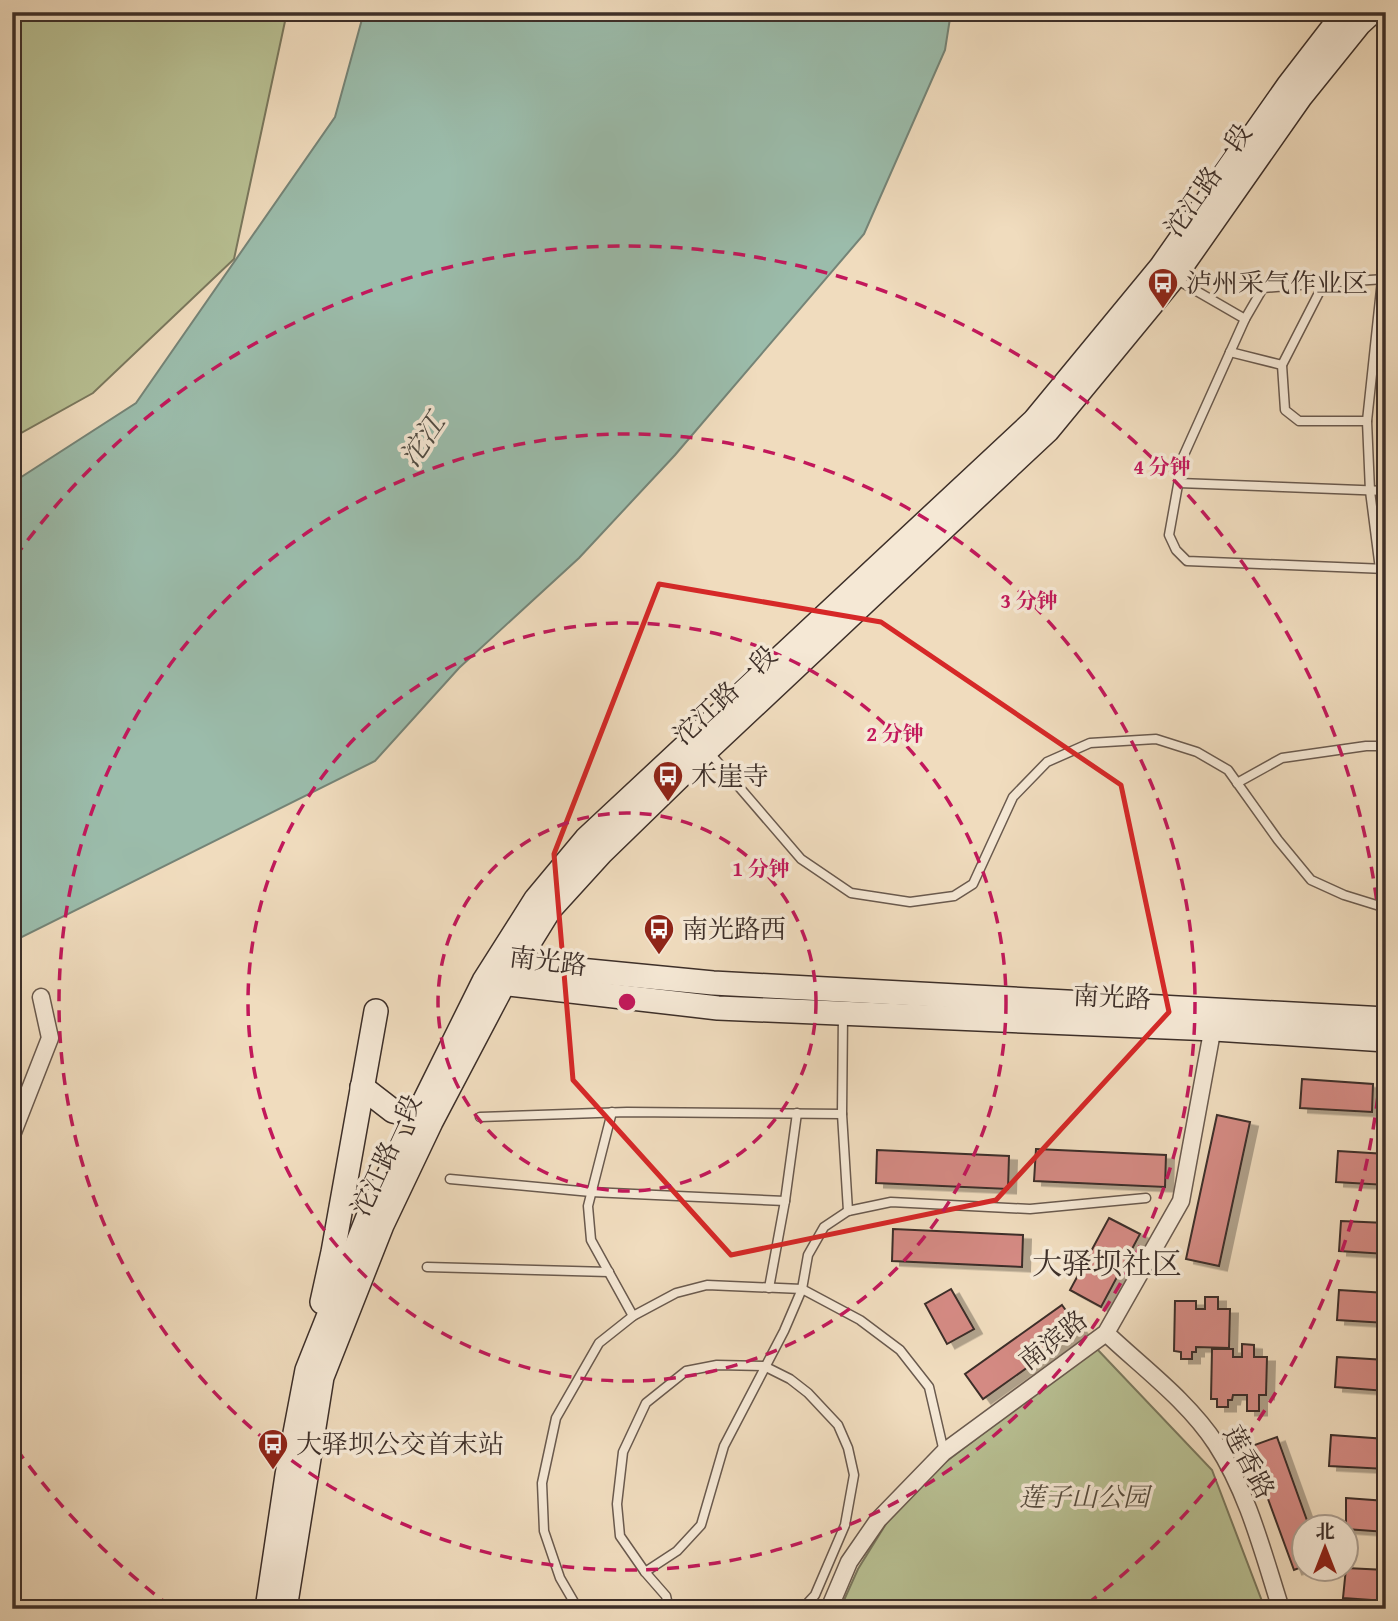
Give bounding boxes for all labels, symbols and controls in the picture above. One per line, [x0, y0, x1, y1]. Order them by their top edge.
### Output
street label: 沱江路一段 [1154, 115, 1261, 244]
place label: 泸州采气作业区 [1186, 263, 1368, 302]
bus stop icon: 泸州采气作业区 [1146, 266, 1180, 310]
water label: 沱江 [389, 402, 456, 474]
text: 4 分钟 [1133, 451, 1191, 482]
text: 3 分钟 [1000, 585, 1058, 616]
street label: 沱江路一段 [664, 636, 786, 753]
text: 2 分钟 [866, 718, 924, 749]
place label: 木崖寺 [691, 756, 769, 795]
bus stop icon: 木崖寺 [651, 759, 685, 803]
text: 1 分钟 [732, 853, 790, 884]
place label: 南光路西 [682, 909, 786, 948]
bus stop icon: 南光路西 [642, 912, 676, 956]
street label: 南光路 [507, 936, 589, 985]
street label: 南光路 [1072, 975, 1152, 1018]
centre of rings [615, 990, 639, 1014]
street label: 沱江路一段 [340, 1088, 431, 1222]
district label: 大驿坝社区 [1032, 1241, 1182, 1285]
street label: 南滨路 [1010, 1300, 1095, 1379]
street label: 莲香路 [1214, 1418, 1285, 1505]
place label: 大驿坝公交首末站 [296, 1424, 504, 1463]
bus stop icon: 大驿坝公交首末站 [256, 1427, 290, 1471]
park label: 莲子山公园 [1019, 1477, 1153, 1516]
north arrow [1290, 1512, 1360, 1582]
text: 北 [1315, 1517, 1335, 1545]

